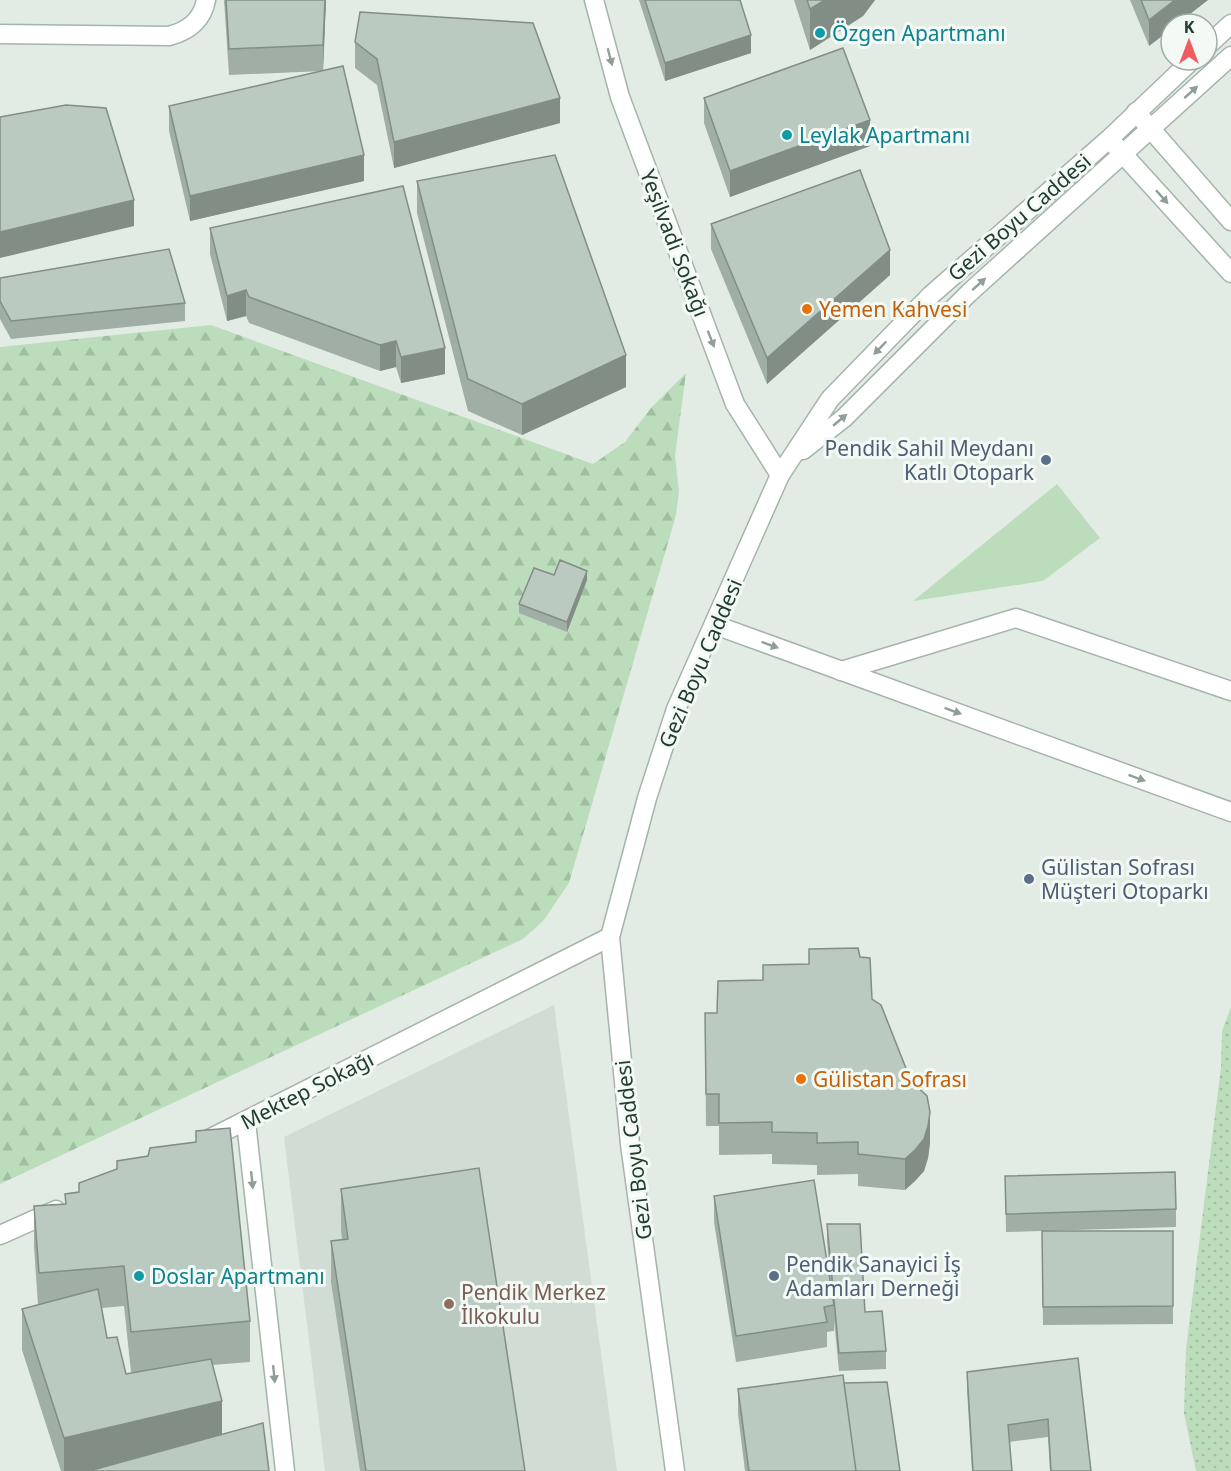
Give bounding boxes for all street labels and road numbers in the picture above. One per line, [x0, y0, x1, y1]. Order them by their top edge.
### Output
street label: Gezi Boyu Caddesi [942, 147, 1096, 287]
street label: Yeşilvadi Sokağı [634, 165, 716, 321]
street label: Gezi Boyu Caddesi [652, 574, 748, 752]
street label: Mektep Sokağı [236, 1045, 378, 1135]
street label: Gezi Boyu Caddesi [608, 1058, 658, 1242]

